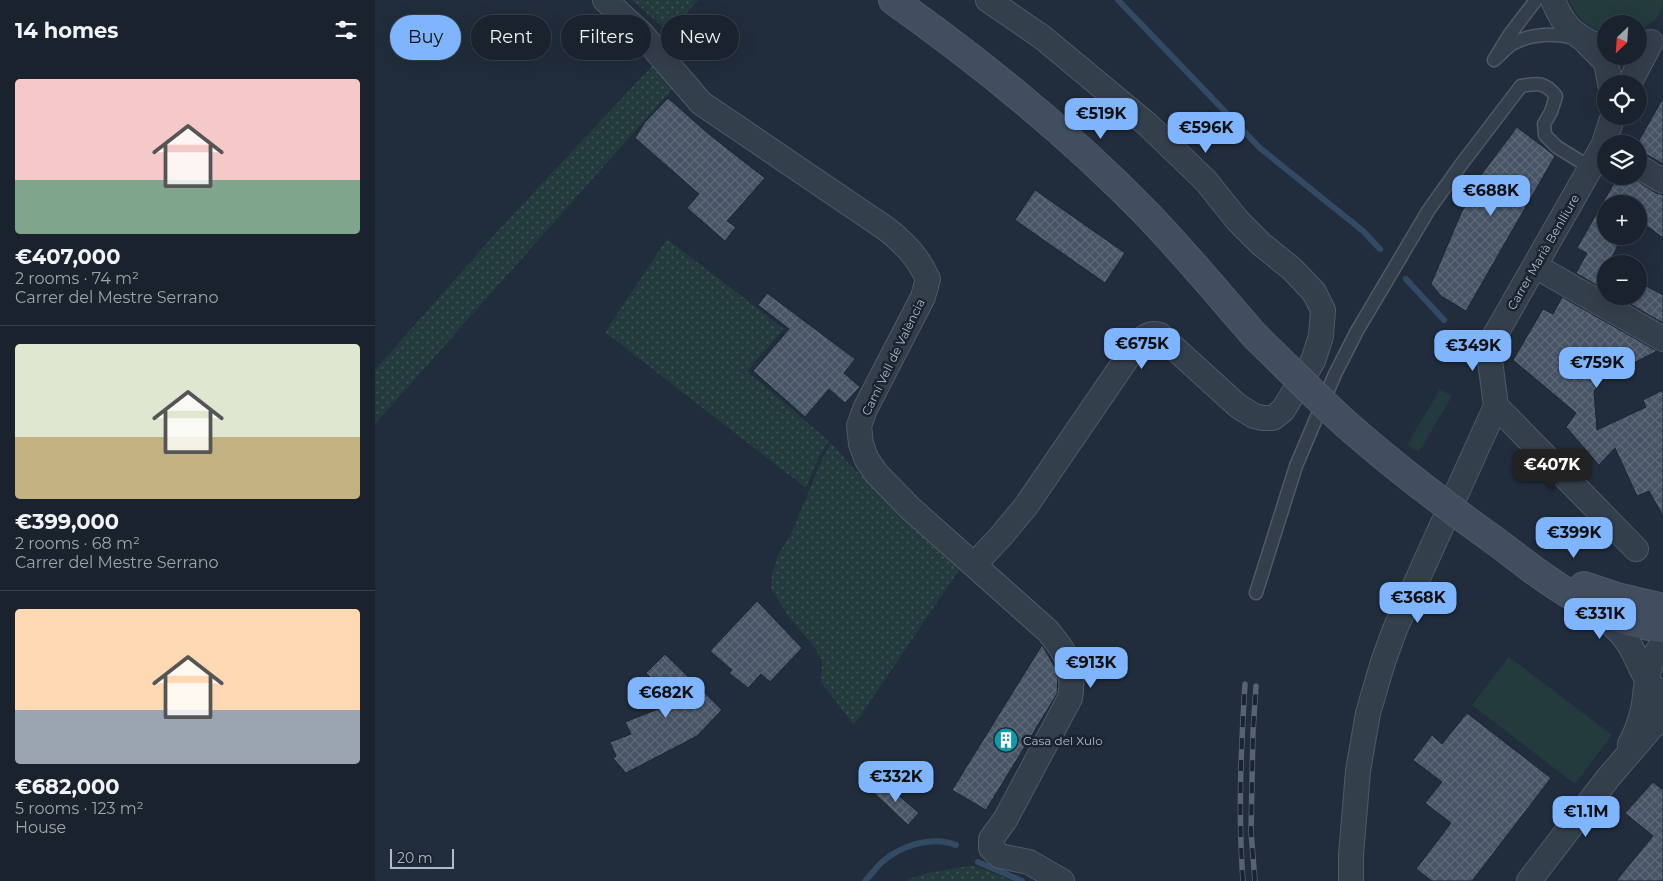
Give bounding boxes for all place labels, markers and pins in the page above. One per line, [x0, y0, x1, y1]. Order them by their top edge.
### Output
pin: €519K [1066, 98, 1136, 140]
pin: €596K [1171, 112, 1241, 154]
pin: €688K [1456, 174, 1526, 217]
pin: €675K [1107, 328, 1177, 370]
pin: €349K [1438, 330, 1508, 372]
pin: €759K [1562, 346, 1632, 389]
pin: €407K [1517, 448, 1587, 491]
pin: €399K [1539, 516, 1609, 559]
pin: €368K [1383, 582, 1453, 624]
pin: €331K [1565, 598, 1635, 640]
pin: €913K [1056, 646, 1126, 689]
pin: €682K [631, 676, 701, 719]
building icon: Casa del Xulo [993, 727, 1019, 753]
place label: Casa del Xulo [1023, 733, 1103, 748]
pin: €332K [861, 760, 931, 803]
pin: €1.1M [1551, 796, 1621, 838]

